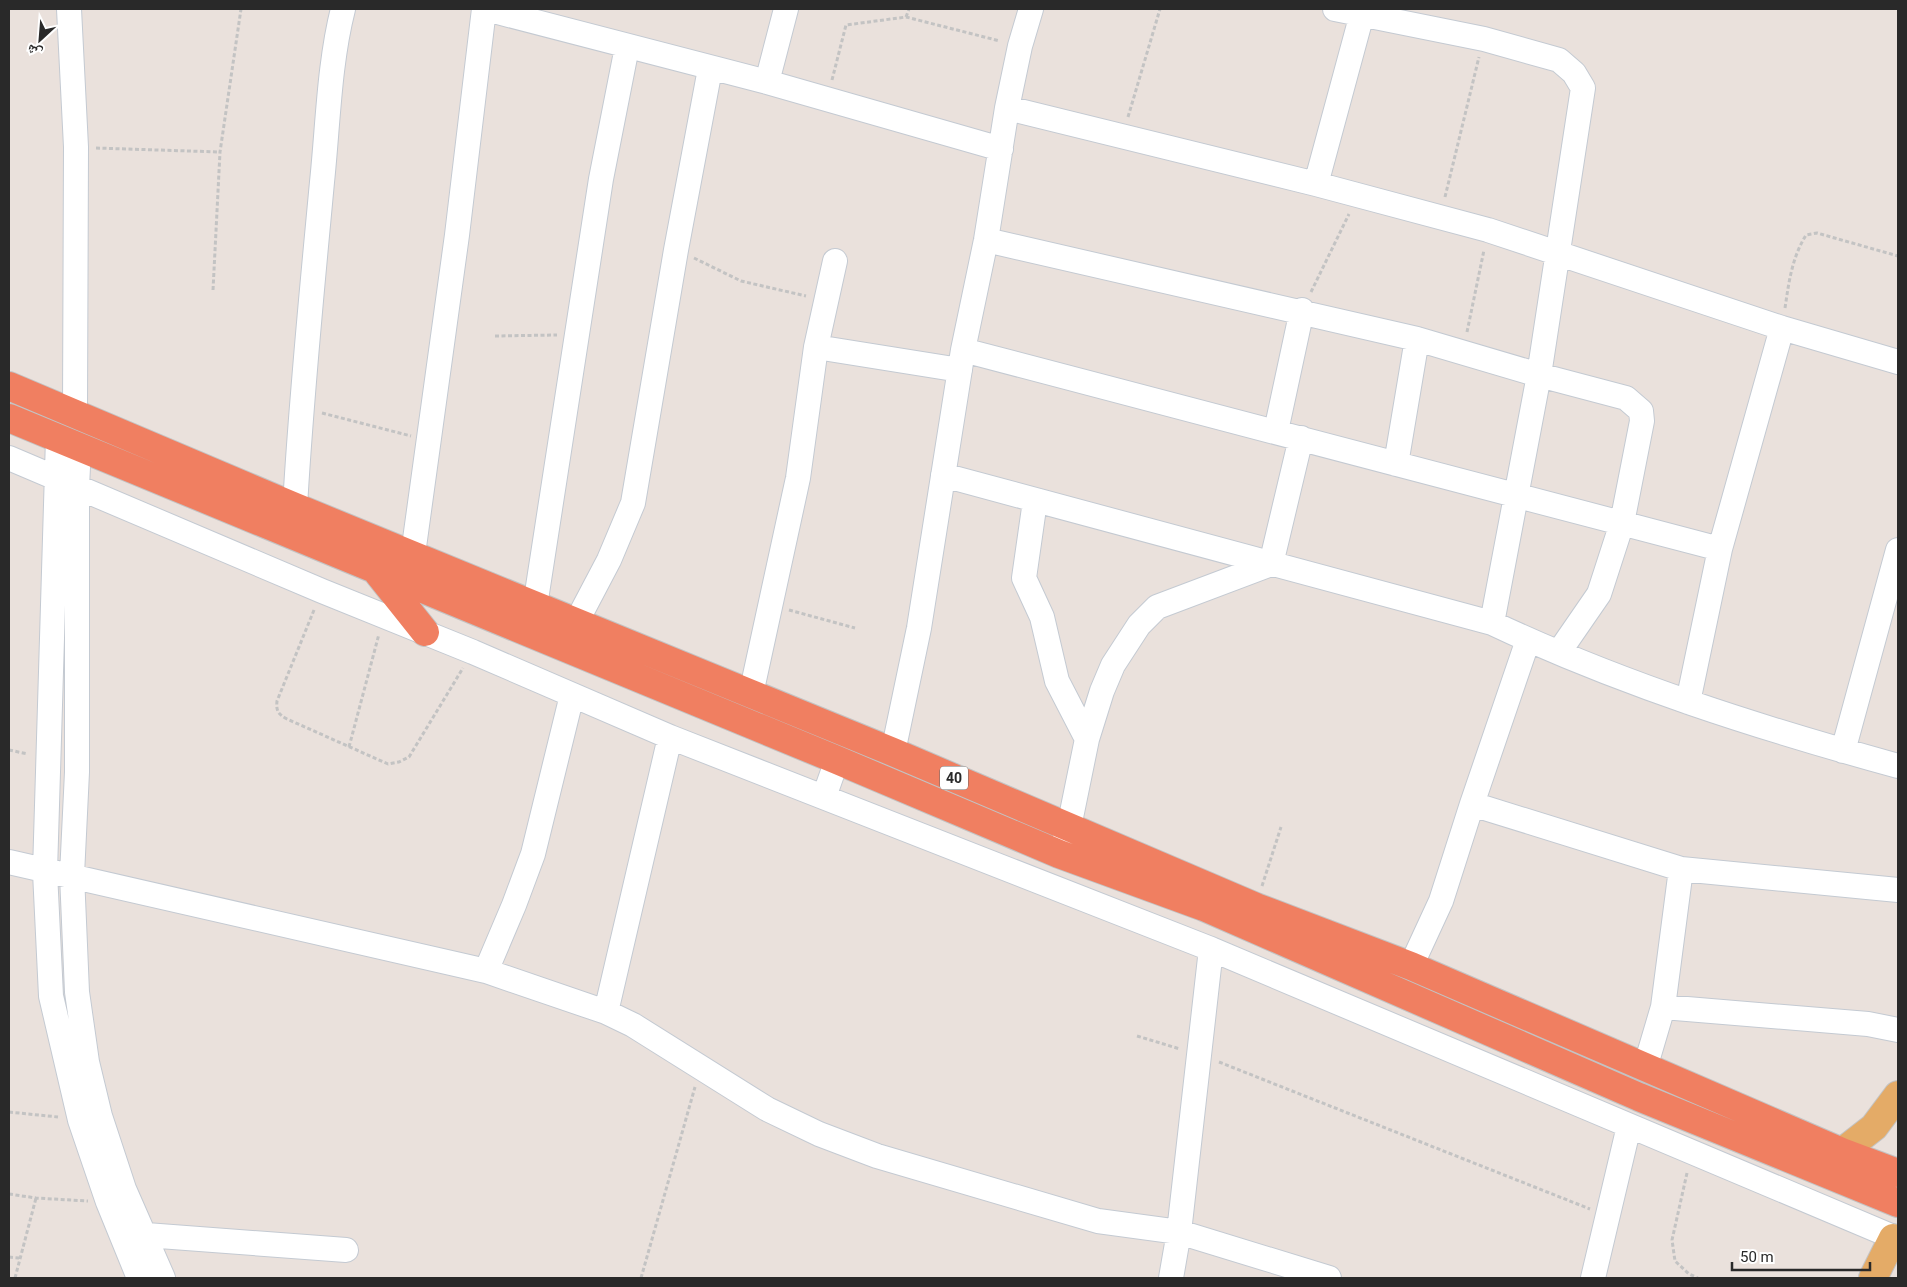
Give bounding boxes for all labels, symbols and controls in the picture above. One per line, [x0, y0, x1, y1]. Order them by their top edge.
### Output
north arrow [15, 15, 65, 65]
text: ش [24, 40, 45, 62]
road number: 40 [940, 766, 968, 790]
scale bar [1732, 1240, 1870, 1272]
text: 50 m [1740, 1248, 1774, 1266]

